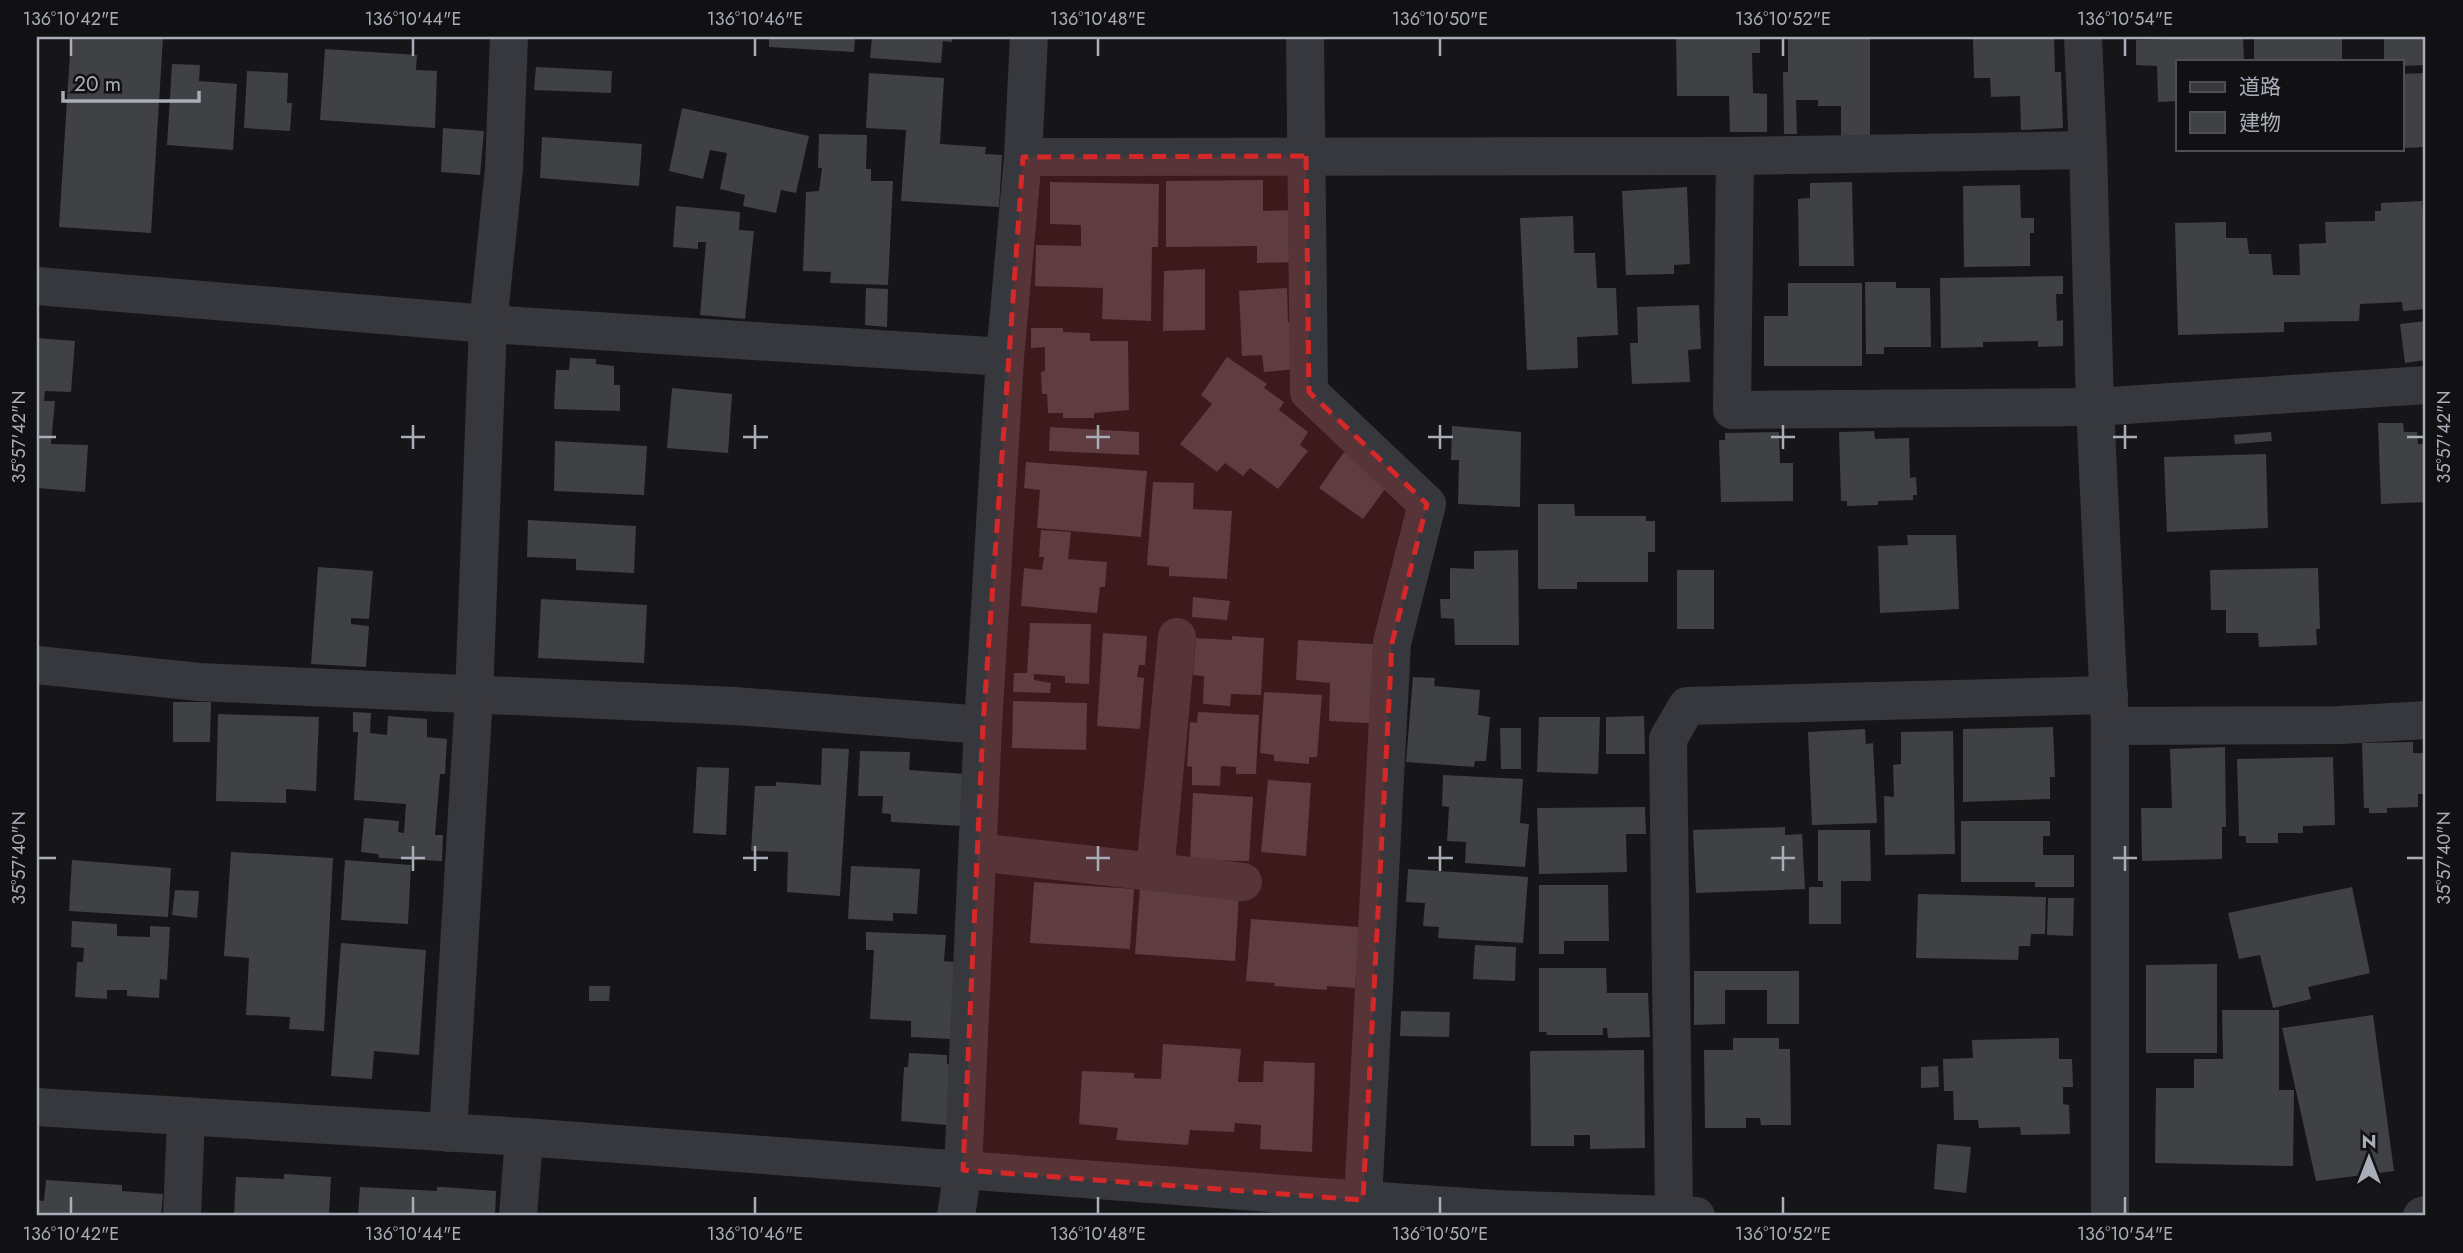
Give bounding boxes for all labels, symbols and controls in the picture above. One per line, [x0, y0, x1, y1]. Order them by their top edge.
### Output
text: 136°10'42"E [23, 6, 119, 32]
text: 136°10'44"E [365, 6, 461, 32]
text: 136°10'46"E [707, 6, 803, 32]
text: 136°10'48"E [1050, 6, 1146, 32]
text: 136°10'50"E [1392, 6, 1488, 32]
text: 136°10'52"E [1735, 6, 1831, 32]
text: 136°10'54"E [2077, 6, 2173, 32]
scale bar [63, 60, 200, 104]
legend [2176, 60, 2404, 150]
text: 20 m [74, 69, 121, 99]
text: 道路 [2239, 72, 2281, 102]
text: 建物 [2239, 108, 2281, 138]
text: 35°57'42"N [6, 391, 32, 483]
text: 35°57'42"N [2431, 391, 2457, 483]
text: 35°57'40"N [6, 811, 32, 905]
text: 35°57'40"N [2431, 811, 2457, 905]
north arrow [2334, 1124, 2404, 1194]
text: N [2361, 1128, 2377, 1155]
text: 136°10'42"E [23, 1221, 119, 1247]
text: 136°10'44"E [365, 1221, 461, 1247]
text: 136°10'46"E [707, 1221, 803, 1247]
text: 136°10'48"E [1050, 1221, 1146, 1247]
text: 136°10'50"E [1392, 1221, 1488, 1247]
text: 136°10'52"E [1735, 1221, 1831, 1247]
text: 136°10'54"E [2077, 1221, 2173, 1247]

